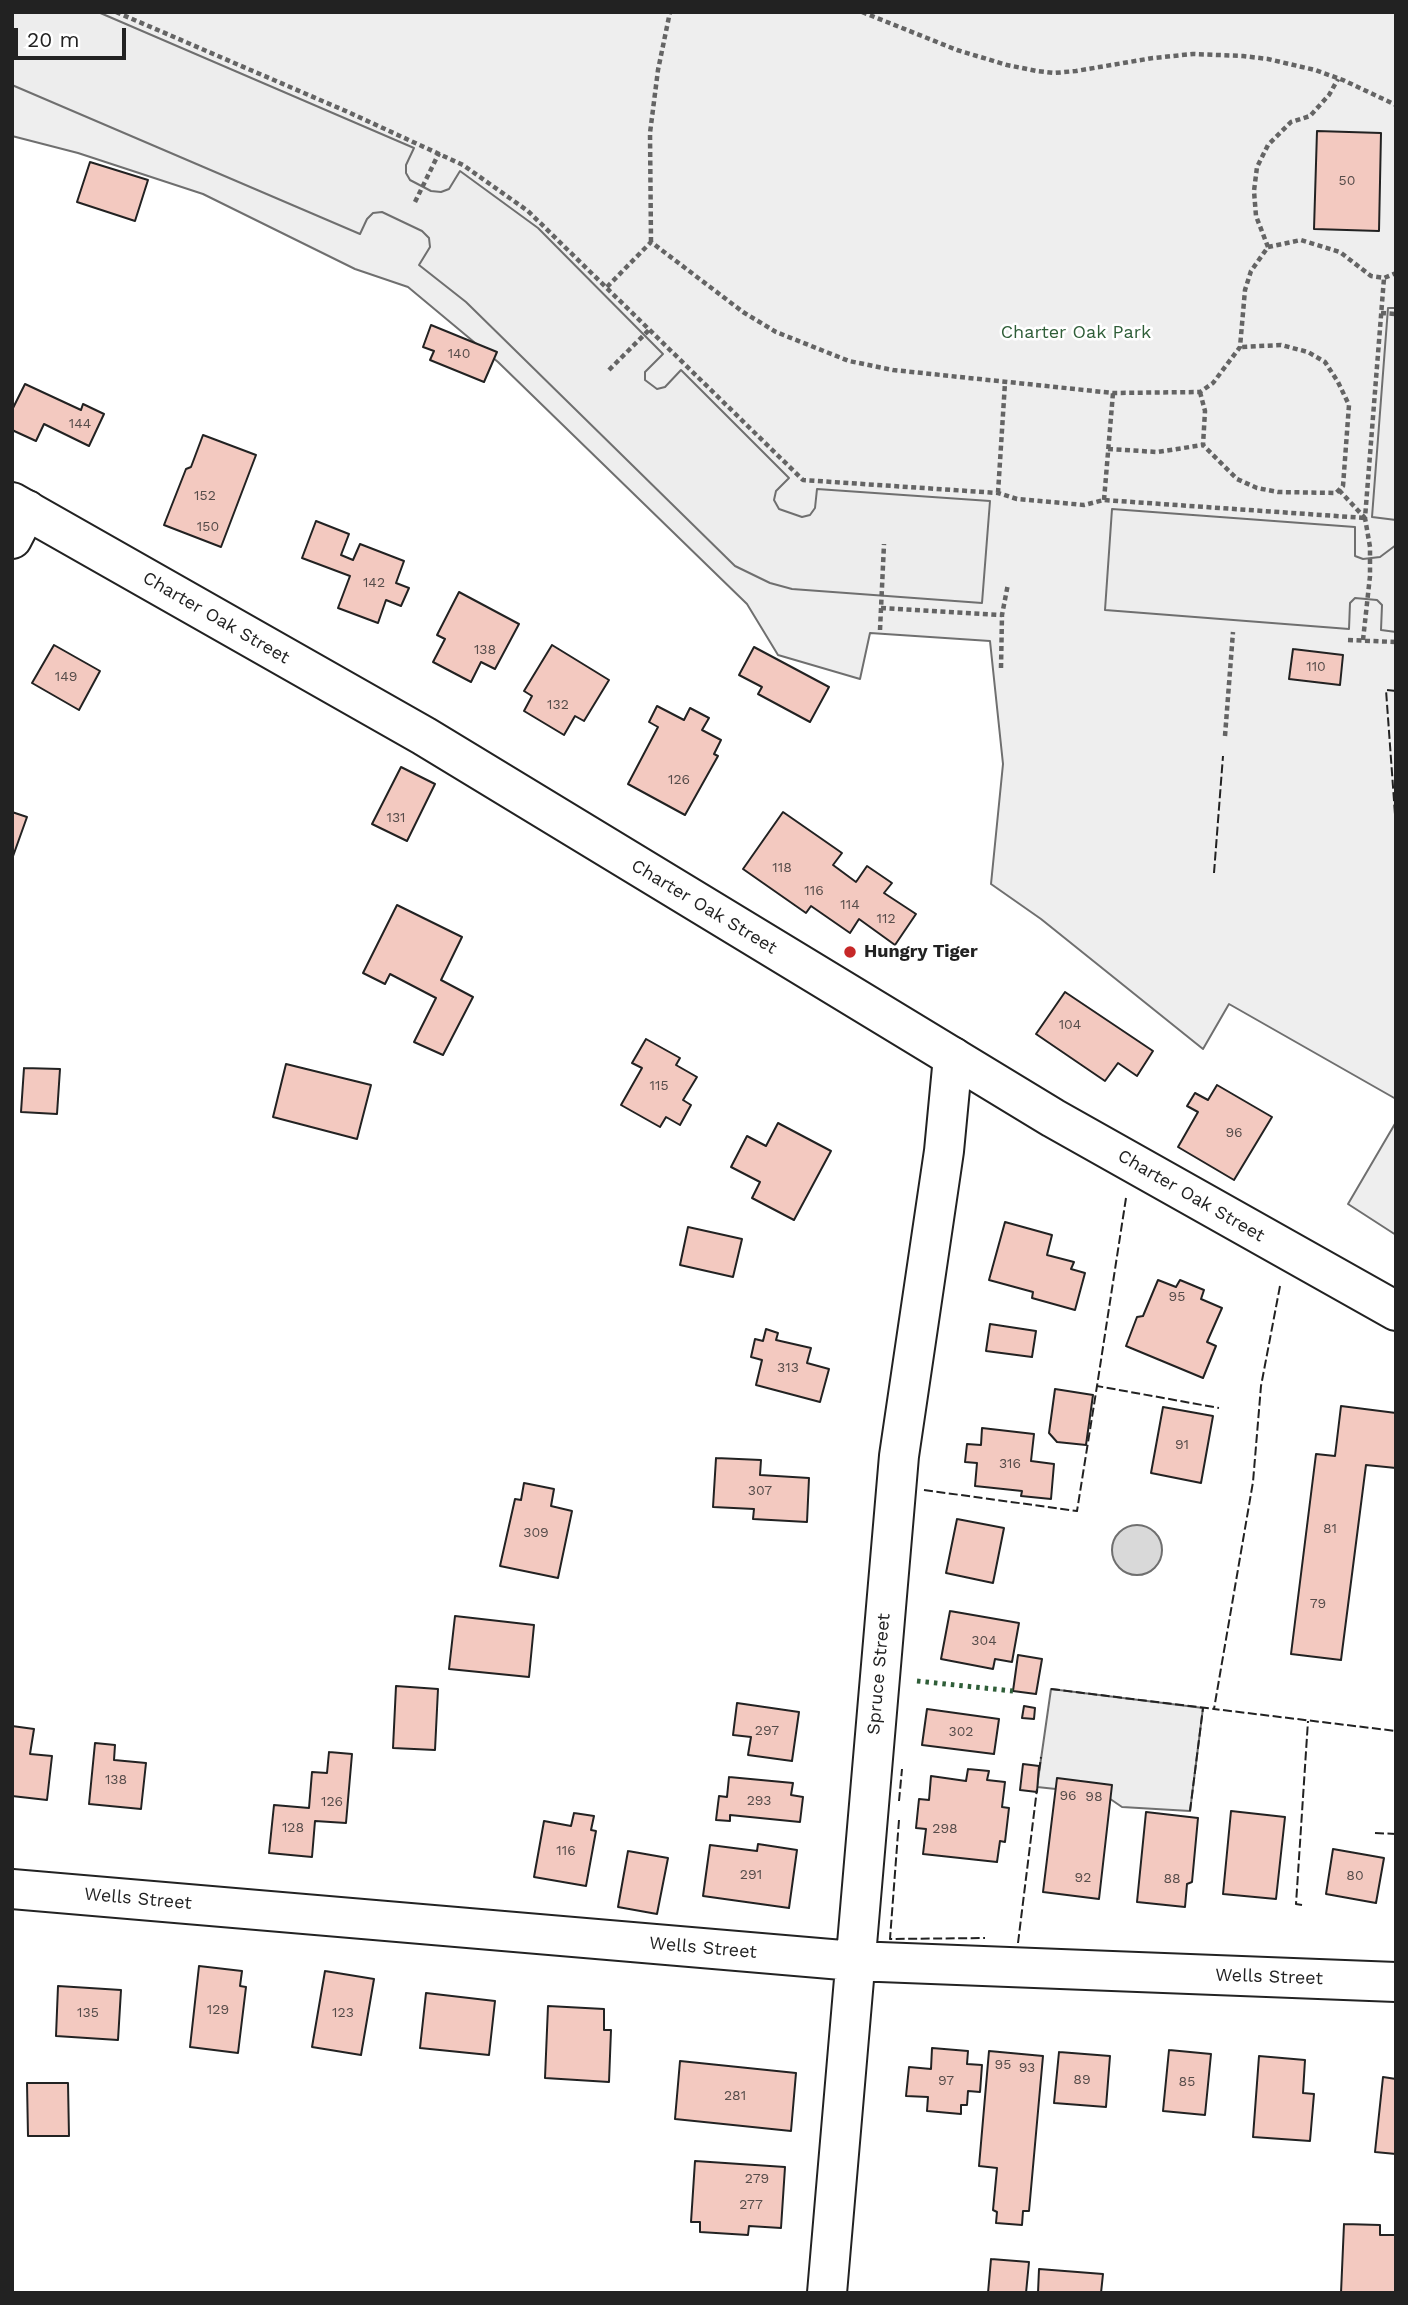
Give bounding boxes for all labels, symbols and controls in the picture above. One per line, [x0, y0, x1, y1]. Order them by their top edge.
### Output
scale bar [18, 14, 130, 58]
text: 20 m [27, 27, 79, 52]
house number: 50 [1339, 173, 1355, 189]
park label: Charter Oak Park [1001, 322, 1151, 344]
house number: 140 [448, 346, 470, 362]
house number: 144 [69, 416, 91, 432]
house number: 152 [194, 488, 216, 504]
house number: 150 [197, 519, 219, 535]
street label: Charter Oak Street [139, 567, 293, 669]
house number: 142 [363, 575, 385, 591]
house number: 138 [474, 642, 496, 658]
house number: 110 [1306, 659, 1326, 675]
house number: 149 [55, 669, 77, 685]
house number: 132 [547, 697, 569, 713]
house number: 126 [668, 772, 690, 788]
house number: 131 [386, 810, 406, 826]
street label: Charter Oak Street [627, 855, 781, 959]
house number: 118 [772, 860, 792, 876]
house number: 116 [804, 883, 824, 899]
house number: 114 [840, 897, 860, 913]
house number: 112 [876, 911, 896, 927]
place label: Hungry Tiger [864, 941, 978, 963]
marker: Hungry Tiger [842, 944, 858, 960]
house number: 104 [1059, 1017, 1081, 1033]
house number: 115 [649, 1078, 669, 1094]
house number: 96 [1225, 1125, 1243, 1141]
street label: Charter Oak Street [1114, 1145, 1268, 1247]
house number: 95 [1169, 1289, 1185, 1305]
house number: 313 [777, 1360, 799, 1376]
house number: 91 [1175, 1437, 1189, 1453]
house number: 316 [999, 1456, 1021, 1472]
house number: 307 [748, 1483, 772, 1499]
house number: 81 [1323, 1521, 1337, 1537]
house number: 309 [523, 1525, 549, 1541]
house number: 79 [1310, 1596, 1326, 1612]
street label: Spruce Street [863, 1612, 895, 1736]
house number: 304 [971, 1633, 997, 1649]
house number: 297 [755, 1723, 779, 1739]
house number: 302 [948, 1724, 974, 1740]
house number: 138 [105, 1772, 127, 1788]
house number: 96 [1059, 1788, 1077, 1804]
house number: 98 [1085, 1789, 1103, 1805]
house number: 293 [747, 1793, 771, 1809]
house number: 126 [321, 1794, 343, 1810]
house number: 128 [282, 1820, 304, 1836]
house number: 298 [932, 1821, 958, 1837]
house number: 116 [556, 1843, 576, 1859]
house number: 291 [740, 1867, 762, 1883]
house number: 80 [1346, 1868, 1364, 1884]
house number: 92 [1075, 1870, 1091, 1886]
house number: 88 [1163, 1871, 1181, 1887]
street label: Wells Street [83, 1884, 193, 1914]
street label: Wells Street [648, 1933, 758, 1963]
street label: Wells Street [1215, 1964, 1323, 1990]
house number: 129 [207, 2002, 229, 2018]
house number: 135 [77, 2005, 99, 2021]
house number: 123 [332, 2005, 354, 2021]
house number: 95 [995, 2057, 1011, 2073]
house number: 93 [1019, 2060, 1035, 2076]
house number: 89 [1073, 2072, 1091, 2088]
house number: 97 [938, 2073, 954, 2089]
house number: 85 [1179, 2074, 1195, 2090]
house number: 281 [724, 2088, 746, 2104]
house number: 279 [745, 2171, 769, 2187]
house number: 277 [739, 2197, 763, 2213]

